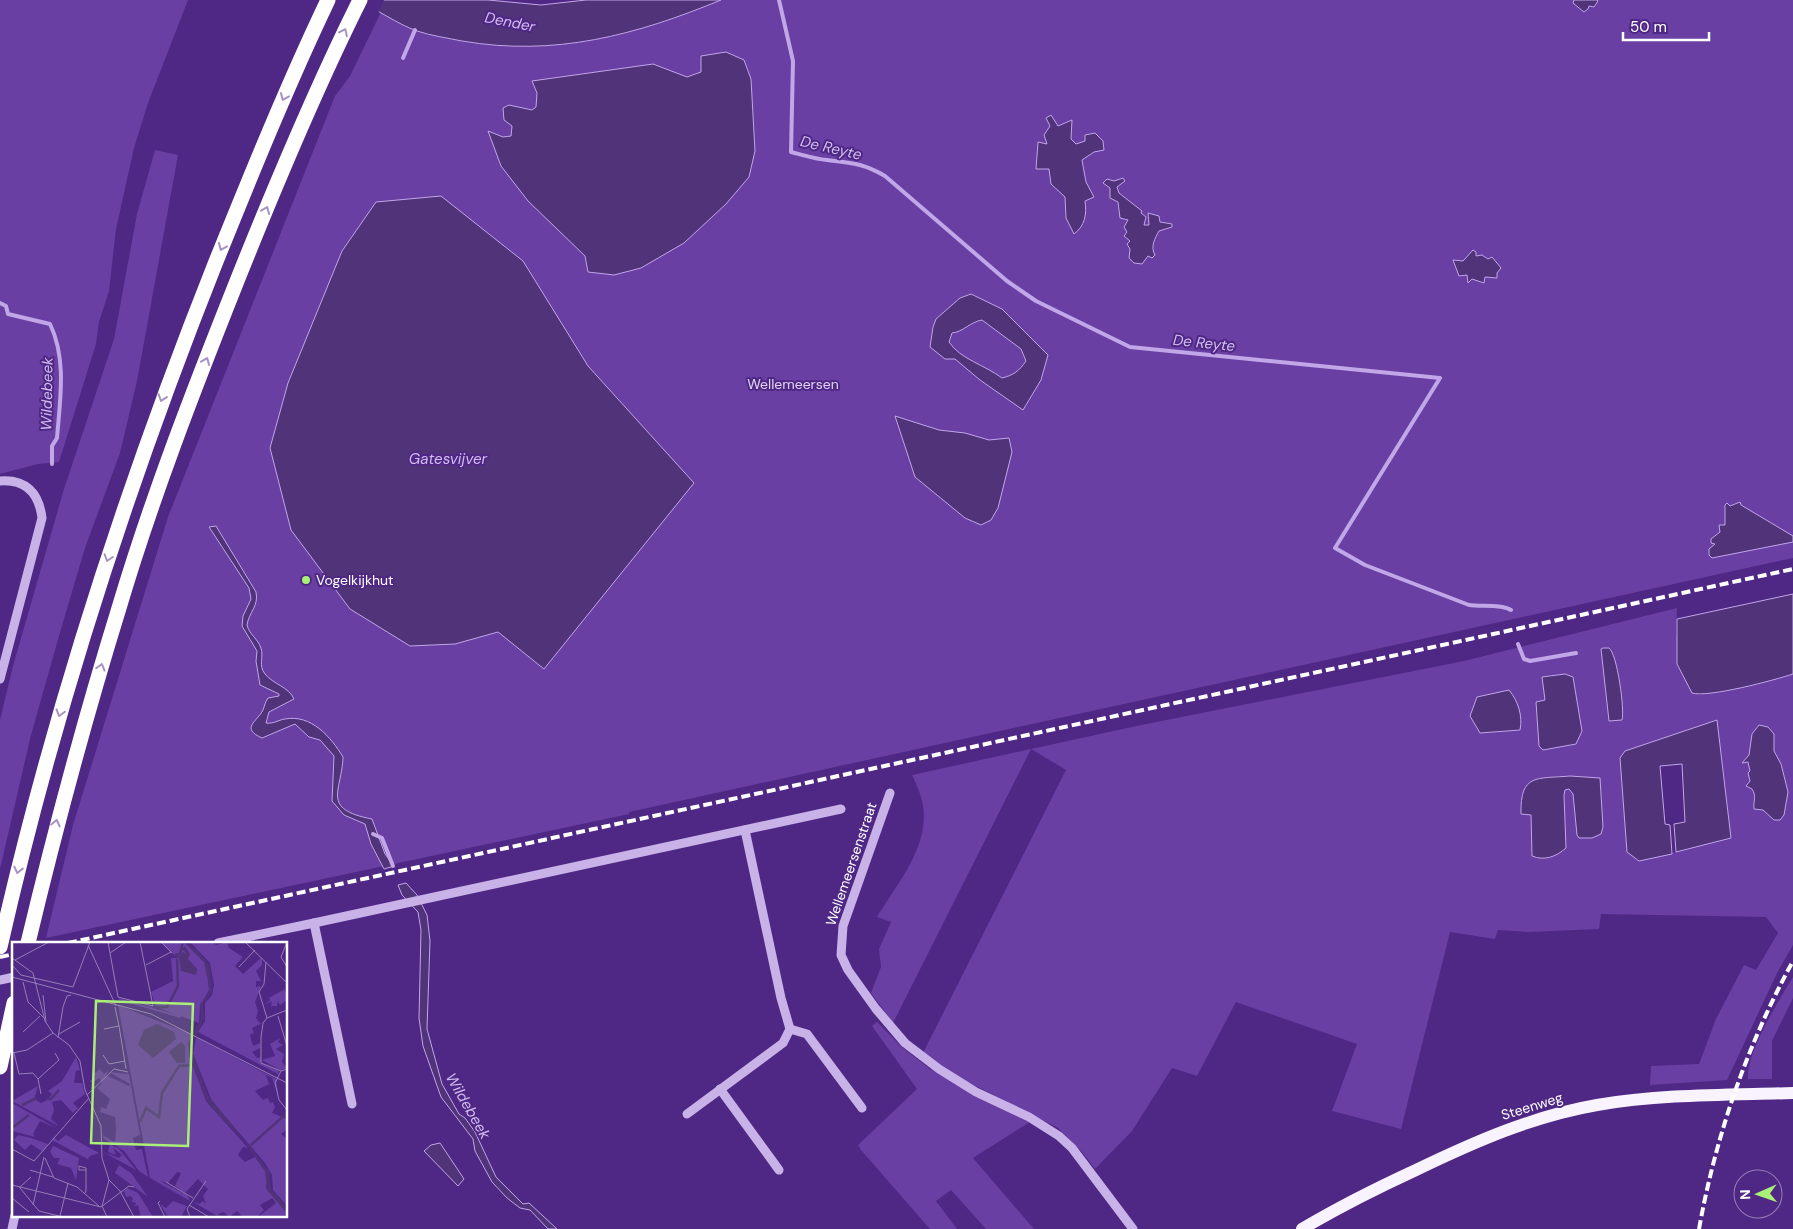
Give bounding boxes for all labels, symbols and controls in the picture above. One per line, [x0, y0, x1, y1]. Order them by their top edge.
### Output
water label: Dender [483, 7, 537, 37]
scale bar [1623, 10, 1709, 42]
text: 50 m [1630, 17, 1667, 37]
one-way arrow [338, 28, 348, 37]
one-way arrow [280, 92, 291, 101]
water label: De Reyte [798, 131, 864, 165]
one-way arrow [259, 206, 270, 215]
one-way arrow [218, 242, 228, 251]
water label: De Reyte [1172, 330, 1237, 356]
water label: Wildebeek [36, 357, 58, 431]
one-way arrow [199, 357, 210, 366]
park label: Wellemeersen [747, 375, 839, 393]
one-way arrow [158, 393, 168, 402]
water label: Gatesvijver [409, 449, 488, 469]
one-way arrow [103, 553, 113, 562]
place label: Vogelkijkhut [316, 571, 394, 589]
marker: Vogelkijkhut [300, 574, 312, 586]
one-way arrow [96, 663, 106, 671]
one-way arrow [56, 709, 66, 717]
street label: Wellemeersenstraat [821, 800, 881, 928]
one-way arrow [51, 820, 61, 828]
one-way arrow [13, 866, 24, 875]
inset map [12, 942, 288, 1216]
water label: Wildebeek [441, 1069, 495, 1143]
street label: Steenweg [1499, 1088, 1565, 1124]
north arrow [1733, 1169, 1783, 1219]
text: N [1736, 1189, 1754, 1200]

